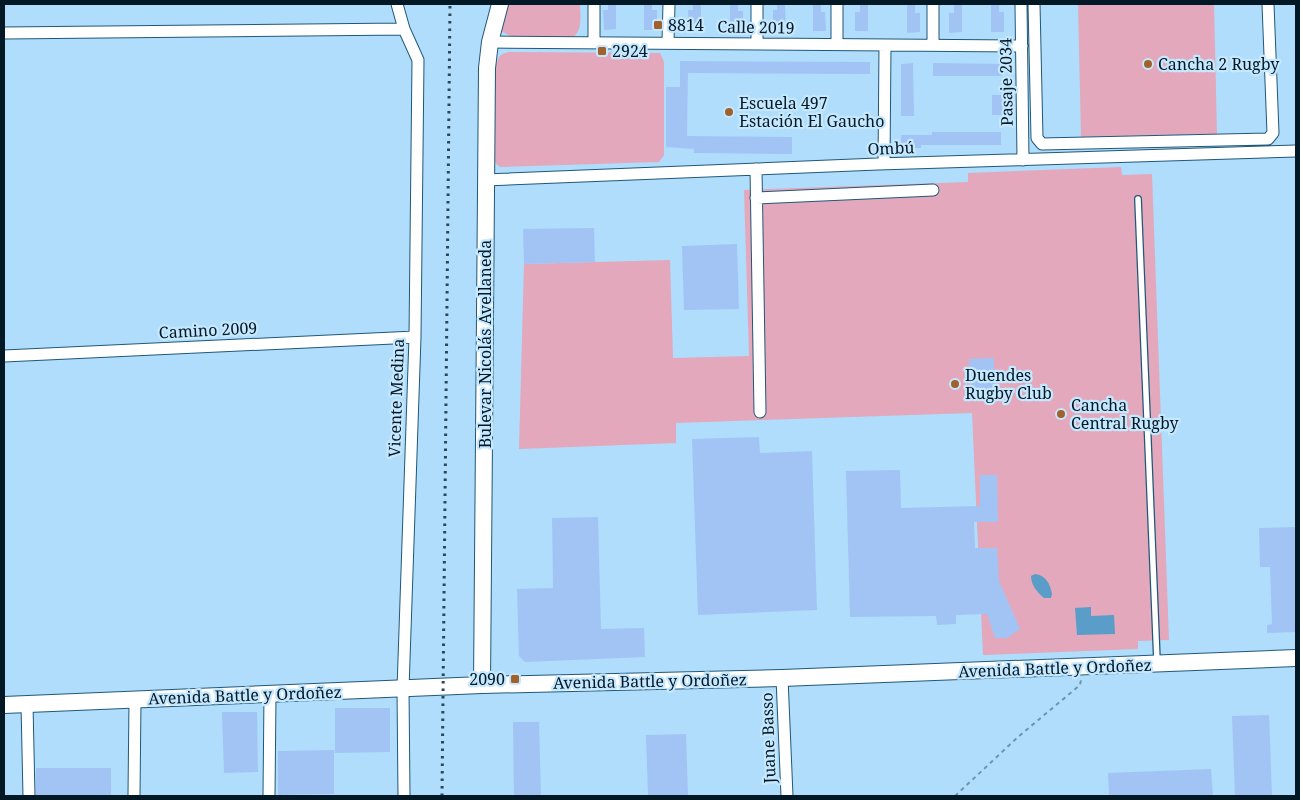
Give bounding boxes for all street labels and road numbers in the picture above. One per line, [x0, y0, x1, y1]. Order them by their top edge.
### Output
street label: Calle 2019 [717, 15, 795, 39]
street label: Pasaje 2034 [994, 38, 1018, 126]
street label: Ombú [867, 136, 915, 160]
street label: Bulevar Nicolás Avellaneda [474, 240, 496, 448]
street label: Camino 2009 [158, 316, 258, 344]
street label: Vicente Medina [383, 338, 409, 458]
street label: Avenida Battle y Ordoñez [958, 654, 1152, 682]
street label: Avenida Battle y Ordoñez [553, 668, 747, 694]
street label: Avenida Battle y Ordoñez [148, 681, 342, 709]
street label: Juane Basso [755, 692, 781, 785]

